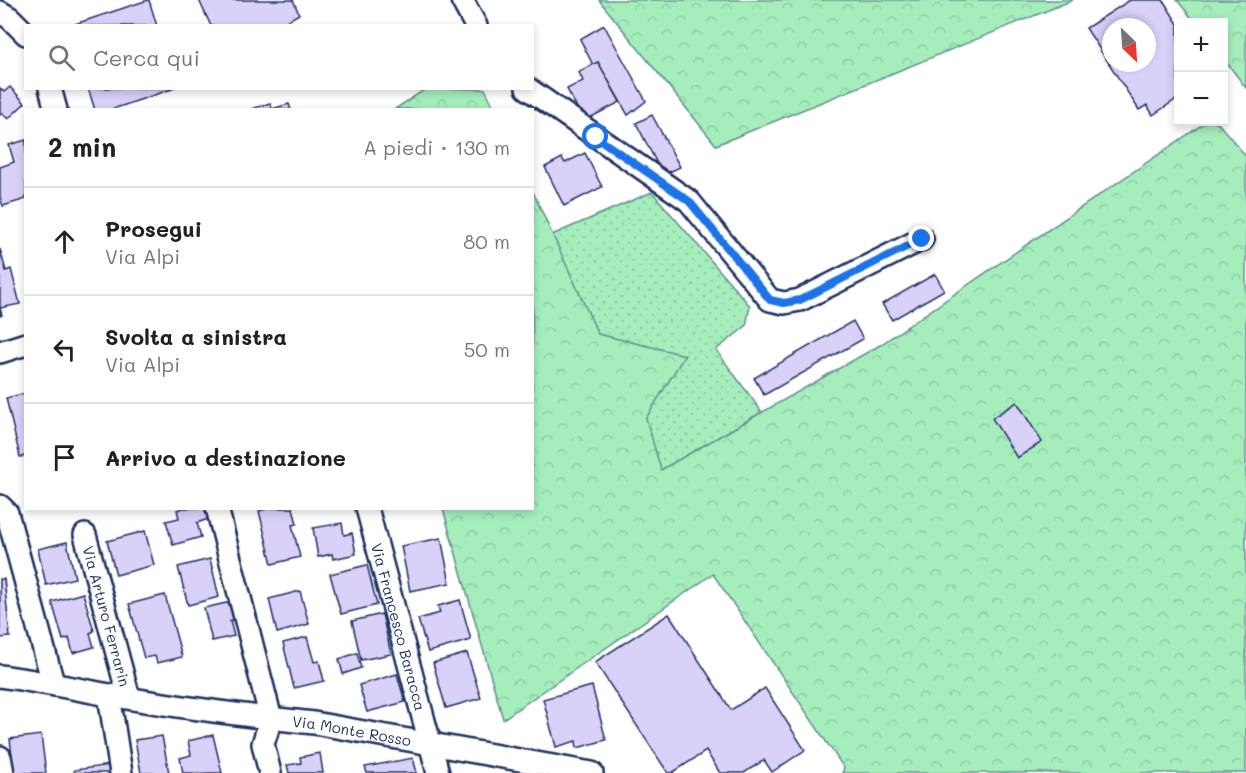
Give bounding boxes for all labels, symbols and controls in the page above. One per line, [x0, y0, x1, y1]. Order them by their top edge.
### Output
north arrow [1102, 18, 1156, 72]
map controls [1174, 18, 1228, 126]
button: + [1174, 18, 1228, 72]
search box [24, 24, 534, 90]
icon: search [45, 41, 78, 74]
text: Cerca qui [93, 43, 200, 72]
button: − [1174, 72, 1228, 126]
route start [582, 123, 608, 149]
text: 2 min [48, 130, 116, 164]
text: A piedi · 130 m [363, 134, 510, 160]
text: Prosegui [105, 214, 202, 243]
icon: ahead [48, 225, 81, 258]
route end [908, 225, 934, 251]
text: 80 m [463, 228, 510, 254]
text: Via Alpi [105, 243, 180, 269]
text: Svolta a sinistra [105, 322, 287, 351]
icon: left [48, 333, 81, 366]
text: 50 m [464, 336, 510, 362]
text: Via Alpi [105, 351, 180, 377]
icon: arrive [48, 441, 81, 474]
text: Arrivo a destinazione [105, 443, 346, 472]
street label: Via Francesco Baracca [367, 541, 431, 713]
street label: Via Arturo Ferrarin [78, 544, 135, 689]
street label: Via Monte Rosso [291, 711, 413, 750]

